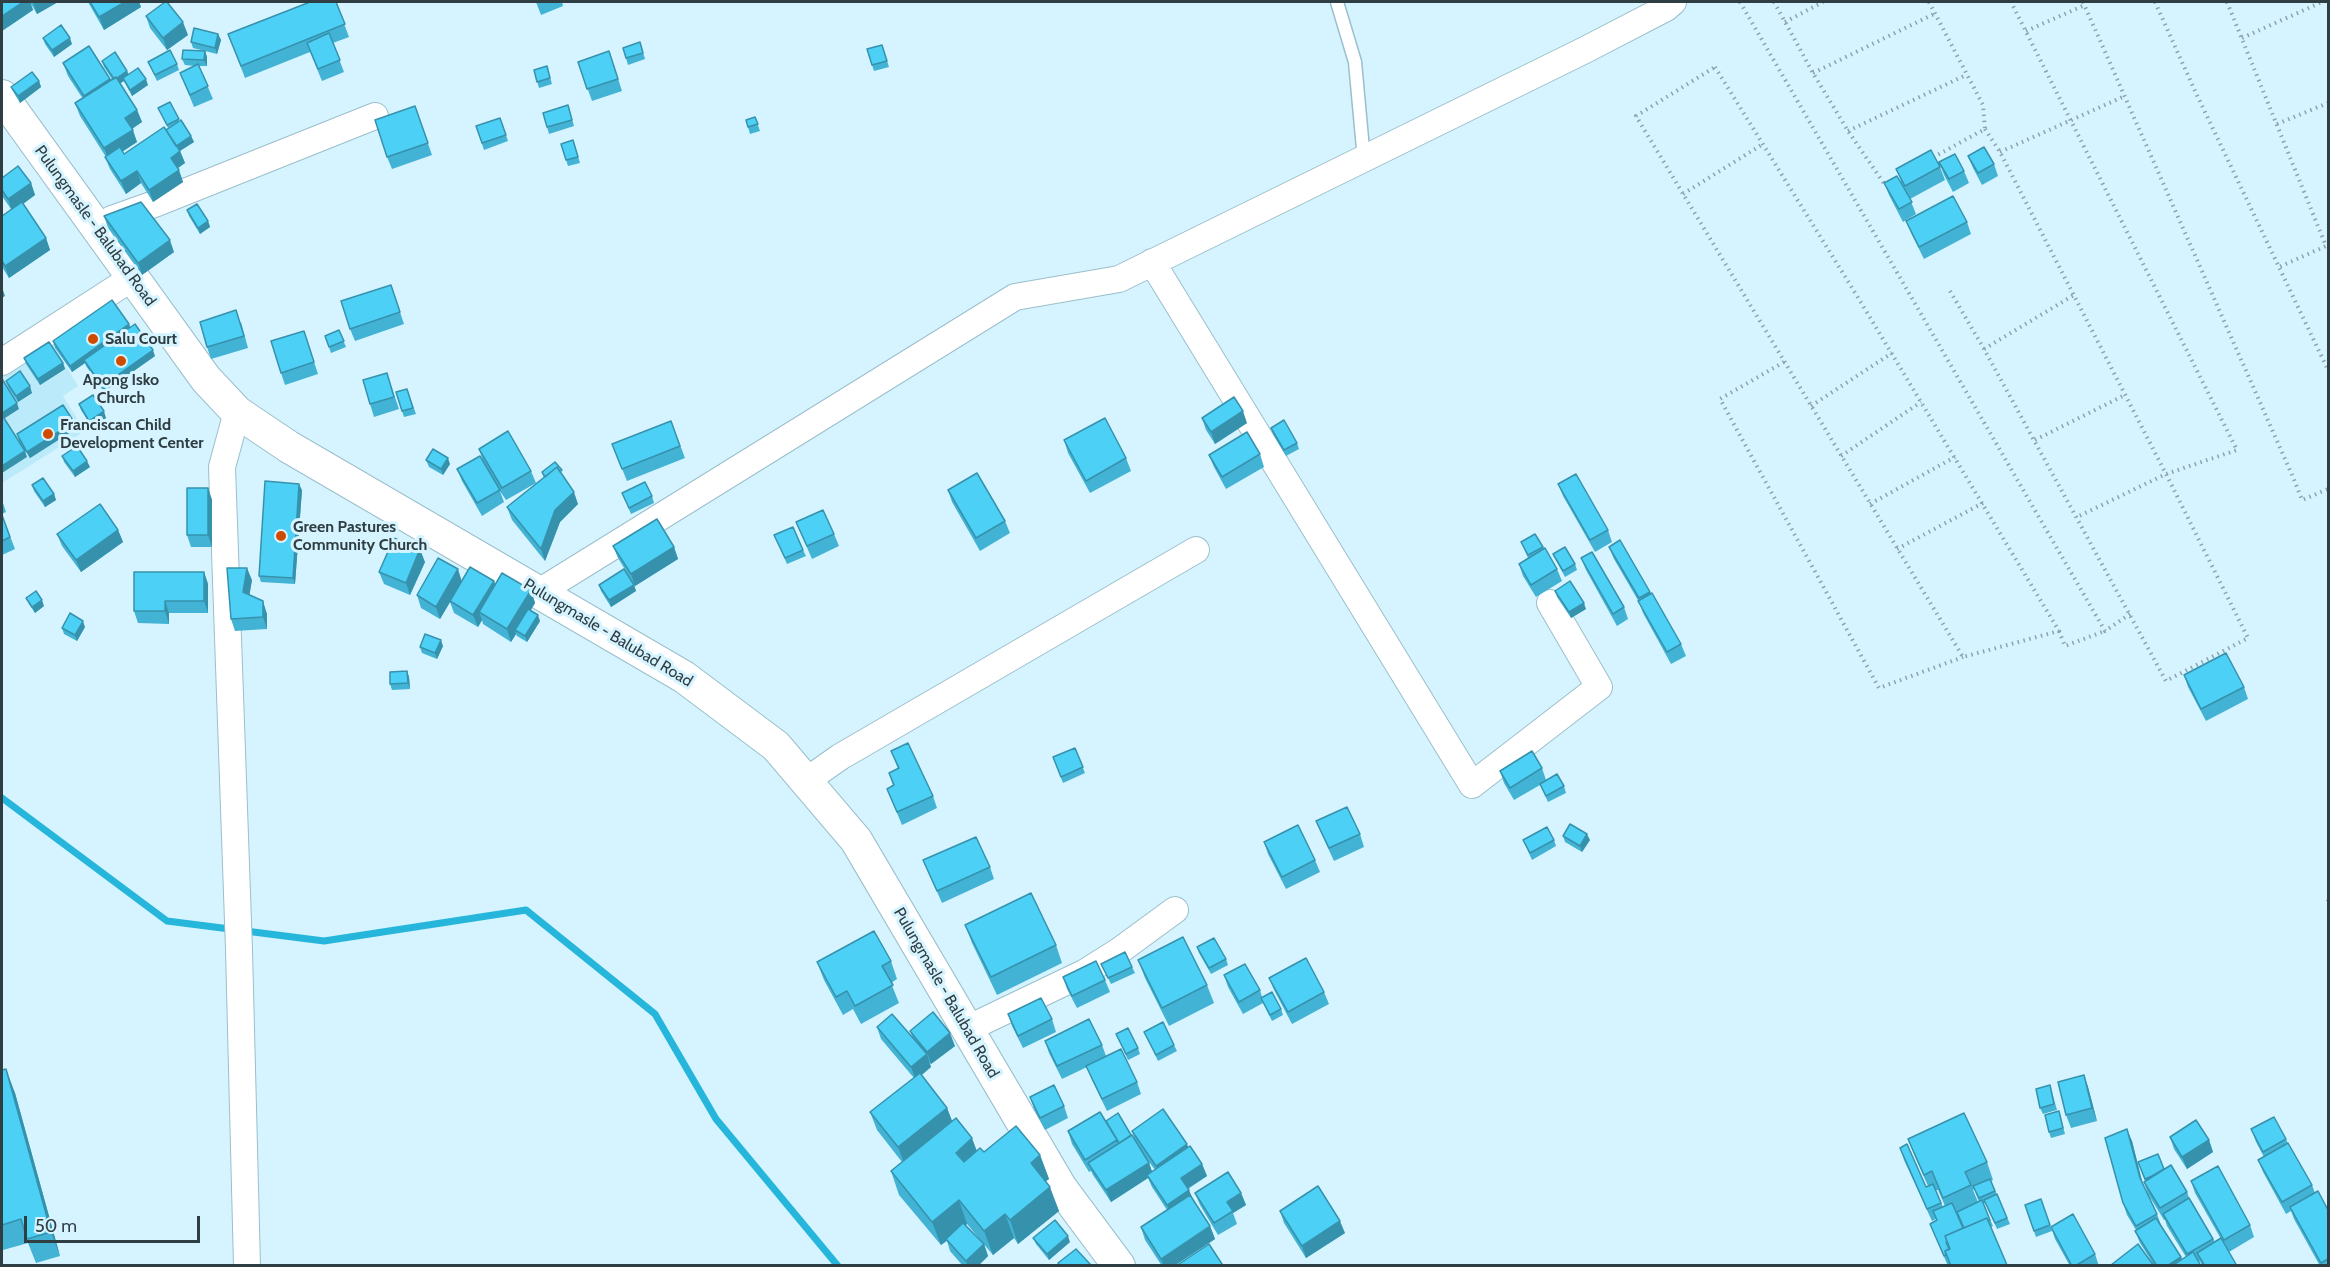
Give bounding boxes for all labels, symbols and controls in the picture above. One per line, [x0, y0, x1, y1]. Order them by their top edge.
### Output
street label: Pulungmasle - Balubad Road [30, 142, 160, 310]
place label: Salu Court [105, 329, 177, 349]
marker: Salu Court [86, 332, 100, 346]
marker: Apong Isko Church [114, 354, 128, 368]
place label: Apong Isko Church [83, 370, 159, 408]
place label: Franciscan Child Development Center [60, 415, 204, 453]
marker: Franciscan Child Development Center [41, 427, 55, 441]
place label: Green Pastures Community Church [293, 517, 427, 555]
marker: Green Pastures Community Church [274, 529, 288, 543]
street label: Pulungmasle - Balubad Road [520, 575, 696, 691]
street label: Pulungmasle - Balubad Road [889, 904, 1003, 1082]
scale bar [27, 1204, 202, 1242]
text: 50 m [35, 1215, 77, 1237]

